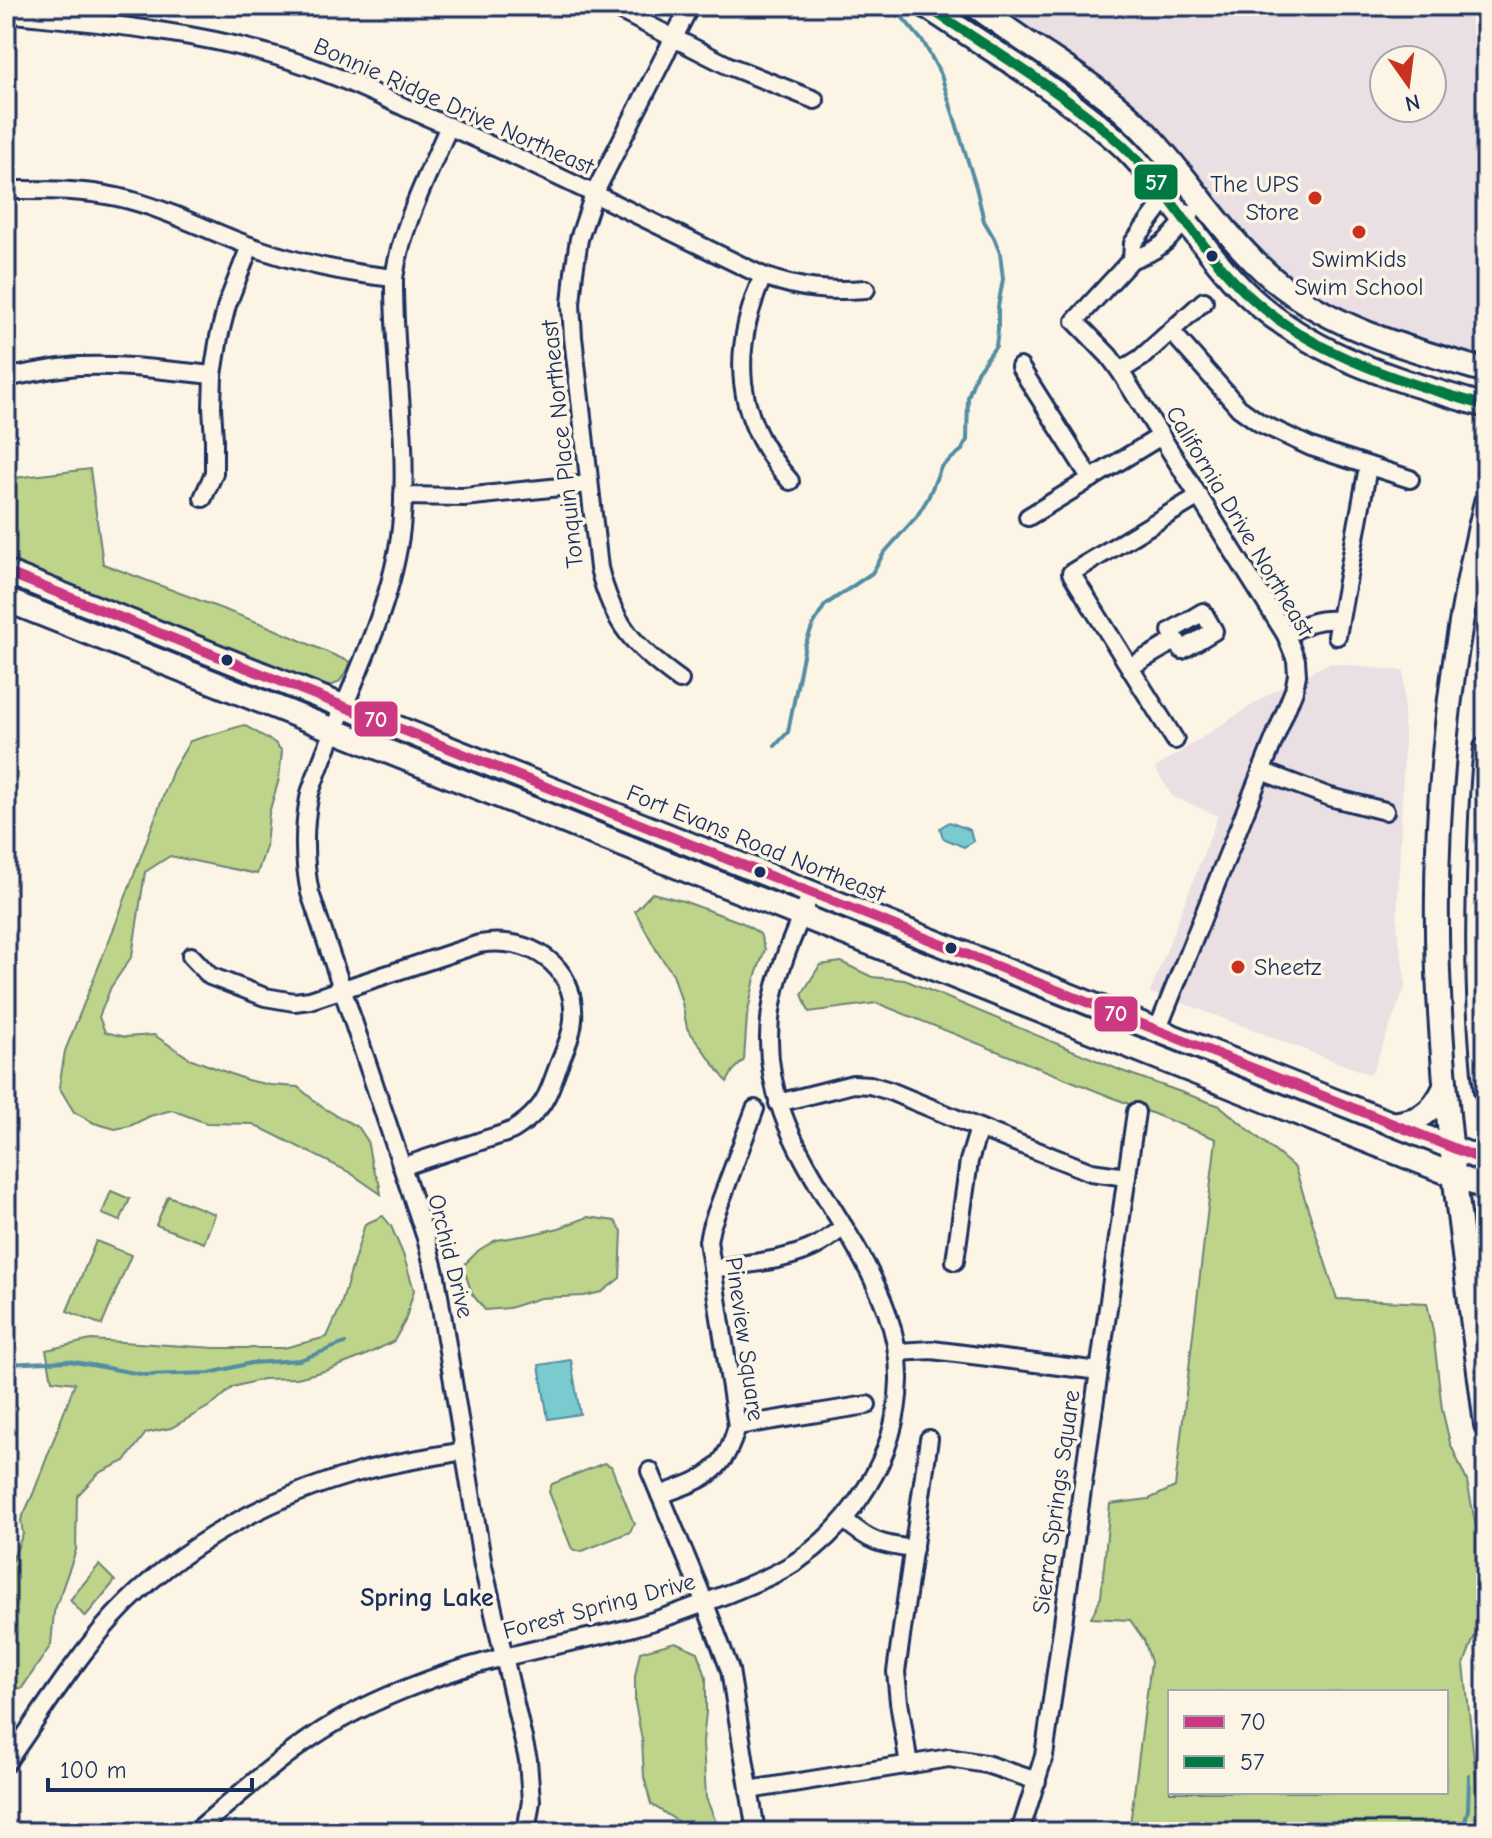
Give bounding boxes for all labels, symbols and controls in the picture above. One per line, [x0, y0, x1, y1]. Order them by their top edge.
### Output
street label: Bonnie Ridge Drive Northeast [310, 31, 599, 181]
north arrow [1368, 44, 1448, 124]
text: N [1402, 88, 1423, 117]
line badge: 57 [1133, 163, 1179, 201]
text: 57 [1145, 170, 1167, 196]
place label: The UPS Store [1210, 170, 1299, 226]
marker: The UPS Store [1306, 189, 1324, 207]
marker: SwimKids Swim School [1350, 223, 1368, 241]
place label: SwimKids Swim School [1294, 245, 1424, 301]
unlabelled marker [1204, 248, 1220, 264]
street label: Tonquin Place Northeast [535, 317, 589, 569]
street label: California Drive Northeast [1160, 401, 1321, 642]
unlabelled marker [219, 652, 235, 668]
line badge: 70 [353, 700, 399, 738]
text: 70 [365, 707, 387, 733]
street label: Fort Evans Road Northeast [623, 778, 890, 908]
unlabelled marker [752, 864, 768, 880]
unlabelled marker [943, 940, 959, 956]
place label: Sheetz [1254, 953, 1322, 981]
marker: Sheetz [1229, 958, 1247, 976]
line badge: 70 [1093, 995, 1139, 1033]
text: 70 [1105, 1001, 1127, 1027]
street label: Orchid Drive [422, 1191, 480, 1321]
street label: Pineview Square [720, 1255, 770, 1423]
street label: Sierra Springs Square [1026, 1388, 1086, 1616]
street label: Forest Spring Drive [500, 1567, 698, 1645]
district label: Spring Lake [360, 1583, 494, 1613]
legend [1168, 1690, 1448, 1794]
text: 70 [1240, 1708, 1266, 1736]
scale bar [48, 1742, 252, 1792]
text: 57 [1240, 1748, 1264, 1776]
text: 100 m [60, 1756, 127, 1784]

